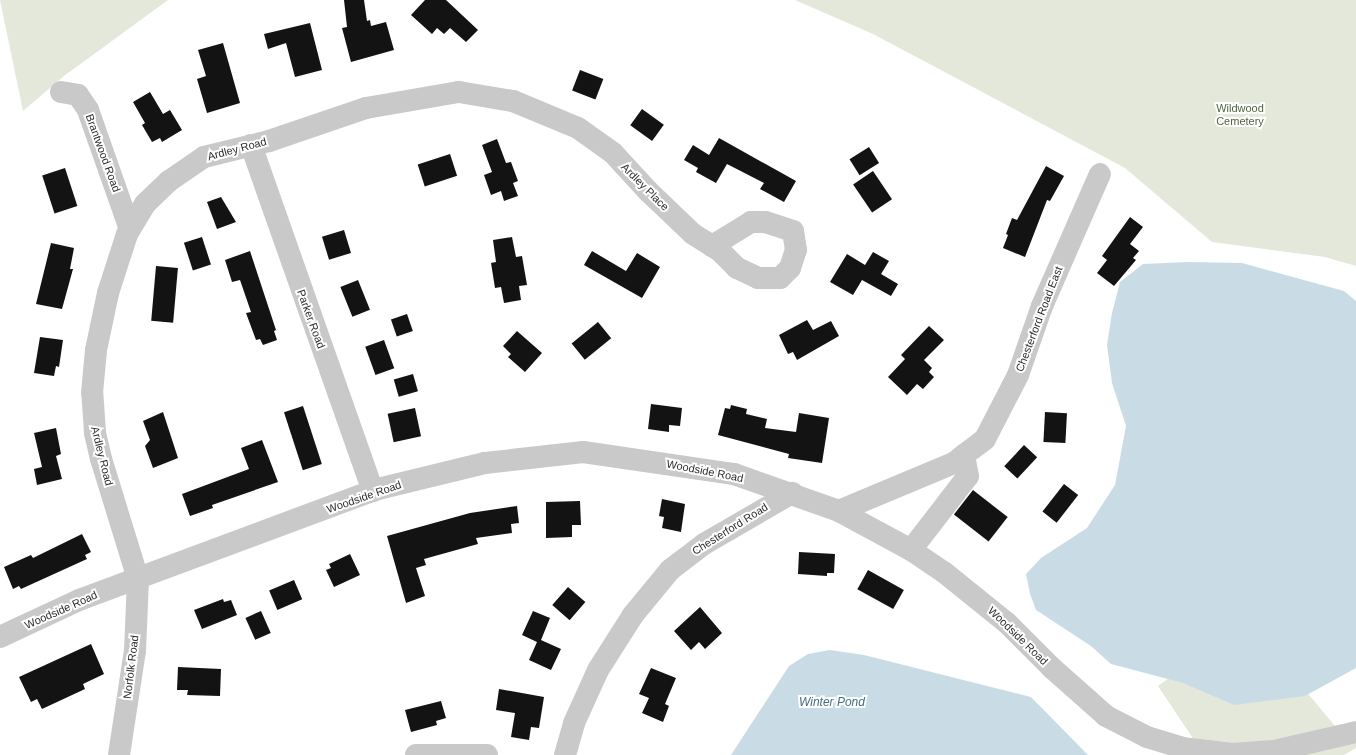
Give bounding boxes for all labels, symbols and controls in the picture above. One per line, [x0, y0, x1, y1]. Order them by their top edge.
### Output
park label: Wildwood Cemetery [1216, 102, 1264, 128]
street label: Brantwood Road [83, 112, 123, 194]
street label: Ardley Road [206, 135, 268, 163]
street label: Ardley Place [619, 161, 671, 213]
street label: Chesterford Road East [1013, 264, 1065, 374]
street label: Parker Road [294, 288, 328, 350]
street label: Ardley Road [88, 425, 116, 487]
street label: Woodside Road [665, 457, 745, 485]
street label: Woodside Road [325, 478, 403, 516]
street label: Chesterford Road [690, 500, 770, 558]
street label: Woodside Road [23, 588, 99, 632]
street label: Woodside Road [985, 604, 1051, 668]
street label: Norfolk Road [121, 634, 141, 700]
water label: Winter Pond [799, 696, 865, 710]

